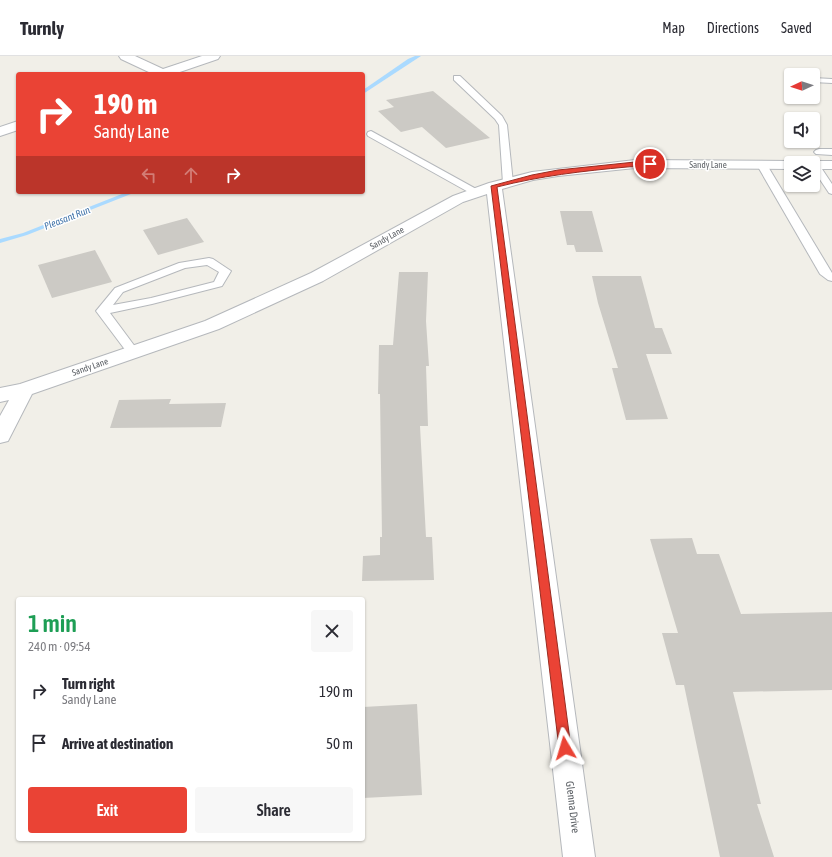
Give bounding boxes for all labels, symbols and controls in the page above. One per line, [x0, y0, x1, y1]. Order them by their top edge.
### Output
text: Turnly [20, 17, 64, 39]
text: Map [662, 20, 685, 36]
text: Directions [707, 20, 759, 36]
text: Saved [781, 20, 812, 36]
north arrow [784, 68, 820, 104]
map controls [784, 68, 820, 192]
icon: right [28, 88, 80, 140]
text: 190 m [94, 88, 157, 120]
button: sound [784, 112, 820, 148]
text: Sandy Lane [94, 121, 169, 142]
pin [633, 147, 667, 181]
icon: arrive [639, 153, 661, 175]
button: layers [784, 156, 820, 192]
street label: Sandy Lane [689, 160, 727, 170]
icon: left [138, 164, 160, 186]
icon: ahead [180, 164, 202, 186]
icon: right [222, 164, 244, 186]
water label: Pleasant Run [42, 204, 92, 232]
street label: Sandy Lane [368, 224, 406, 252]
street label: Sandy Lane [71, 356, 109, 378]
text: 1 min [28, 610, 77, 637]
button: close [311, 610, 353, 652]
text: 240 m · 09:54 [28, 639, 91, 654]
text: Turn right [62, 675, 115, 692]
icon: right [28, 680, 50, 702]
text: 190 m [319, 683, 353, 700]
text: Sandy Lane [62, 692, 116, 707]
position arrow [544, 727, 586, 769]
icon: arrive [28, 732, 50, 754]
text: Arrive at destination [62, 735, 173, 752]
text: 50 m [326, 735, 353, 752]
street label: Glenna Drive [564, 780, 582, 834]
button: Exit [28, 787, 187, 833]
button: Share [195, 787, 353, 833]

